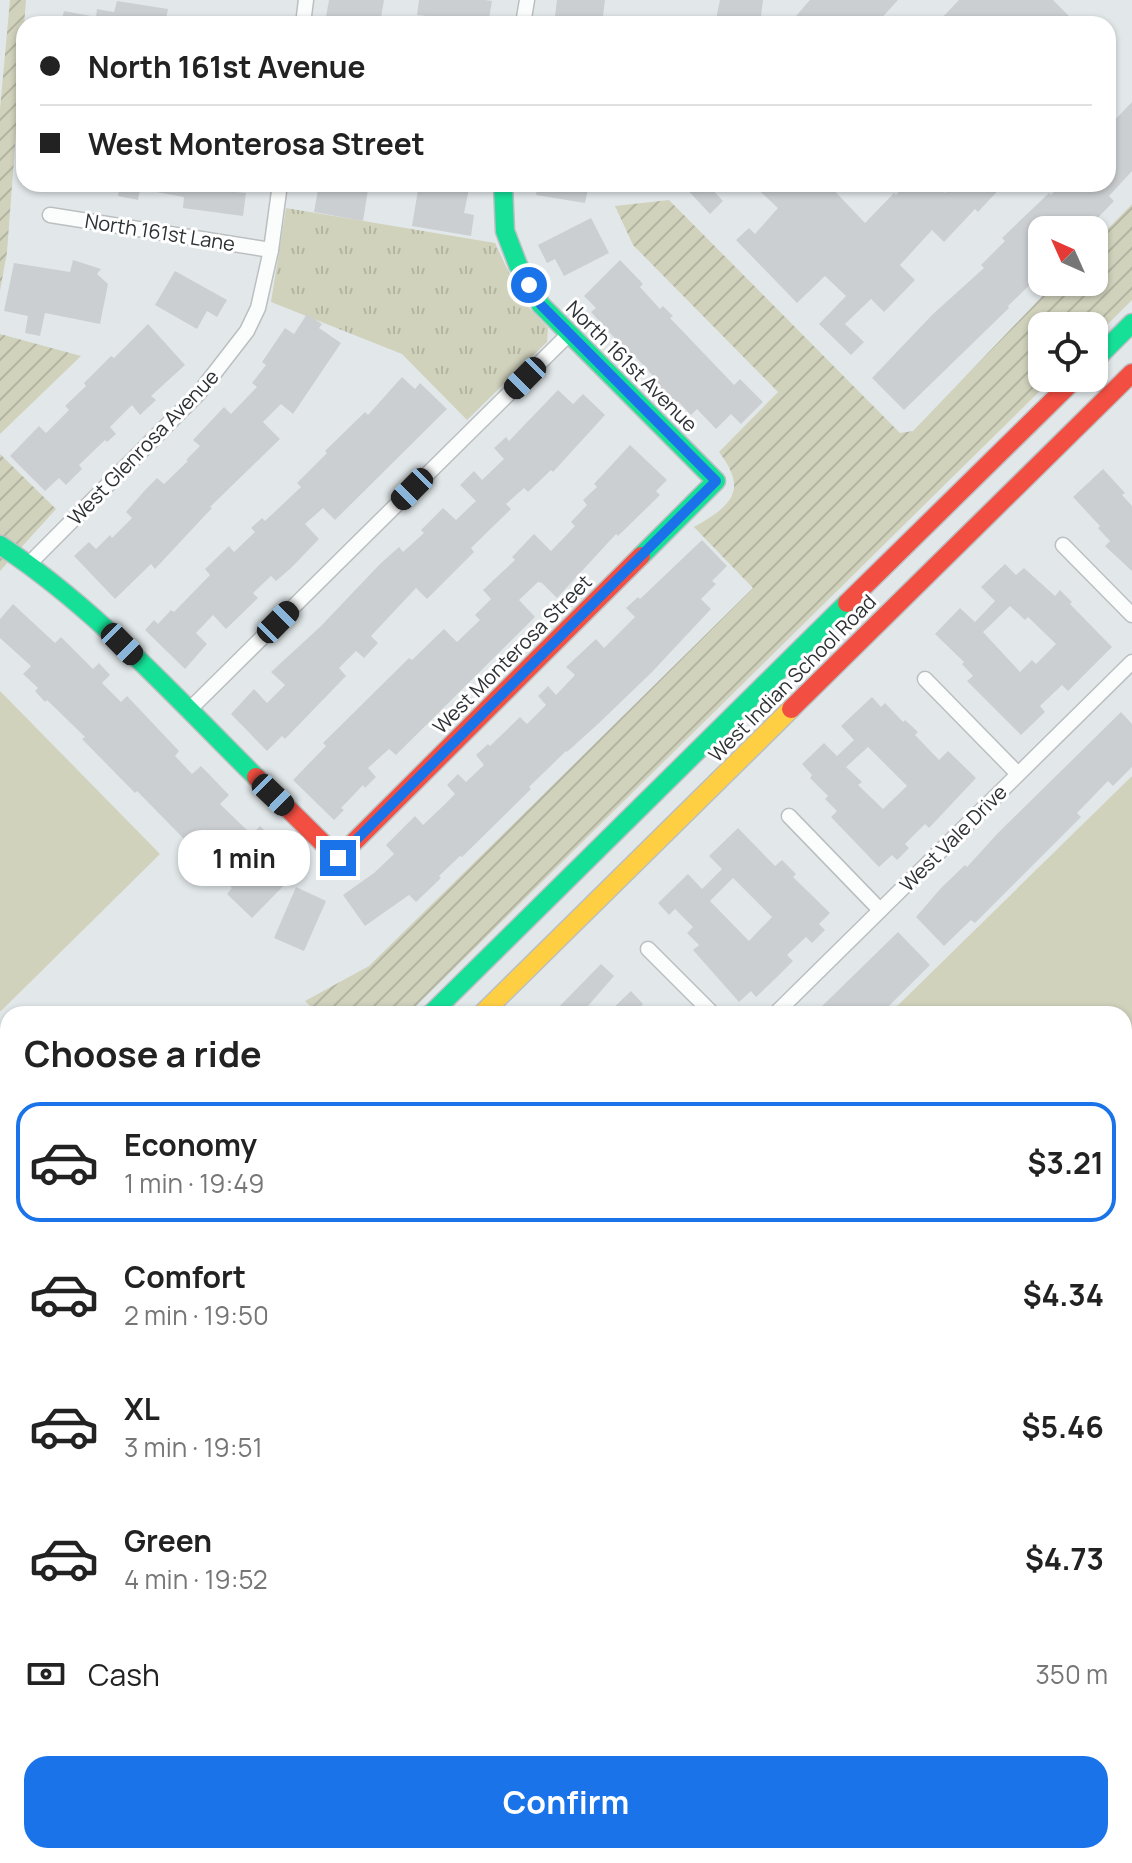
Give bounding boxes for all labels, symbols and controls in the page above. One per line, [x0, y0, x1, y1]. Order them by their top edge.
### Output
text: North 161st Avenue [88, 46, 366, 87]
text: West Monterosa Street [88, 123, 425, 164]
street label: North 161st Lane [83, 207, 237, 257]
north arrow [1028, 216, 1108, 296]
map controls [1028, 216, 1108, 392]
route start [511, 267, 547, 303]
street label: North 161st Avenue [560, 294, 704, 438]
button: locate [1028, 312, 1108, 392]
car [500, 353, 550, 403]
street label: West Glenrosa Avenue [62, 363, 224, 531]
car [387, 464, 437, 514]
street label: West Monterosa Street [427, 569, 597, 739]
street label: West Indian School Road [702, 588, 882, 768]
car [253, 597, 303, 647]
car [97, 619, 147, 669]
car [247, 770, 299, 820]
street label: West Vale Drive [894, 779, 1012, 897]
callout: 1 min [178, 830, 310, 886]
text: 1 min [212, 840, 276, 876]
route end [320, 840, 356, 876]
text: Choose a ride [24, 1029, 262, 1078]
text: Economy [124, 1124, 257, 1165]
icon: car [28, 1126, 100, 1198]
text: $3.21 [1028, 1142, 1104, 1183]
text: 1 min · 19:49 [124, 1165, 264, 1201]
text: Comfort [124, 1256, 246, 1297]
icon: car [28, 1258, 100, 1330]
text: $4.34 [1023, 1274, 1104, 1315]
text: 2 min · 19:50 [124, 1297, 269, 1333]
text: XL [124, 1388, 160, 1429]
icon: car [28, 1390, 100, 1462]
text: $5.46 [1022, 1406, 1104, 1447]
text: 3 min · 19:51 [124, 1429, 263, 1465]
text: Green [124, 1520, 212, 1561]
icon: car [28, 1522, 100, 1594]
text: $4.73 [1025, 1538, 1104, 1579]
text: 4 min · 19:52 [124, 1561, 268, 1597]
icon: cash [24, 1652, 68, 1696]
text: Cash [88, 1654, 160, 1695]
text: 350 m [1035, 1656, 1108, 1692]
button: Confirm [24, 1756, 1108, 1848]

